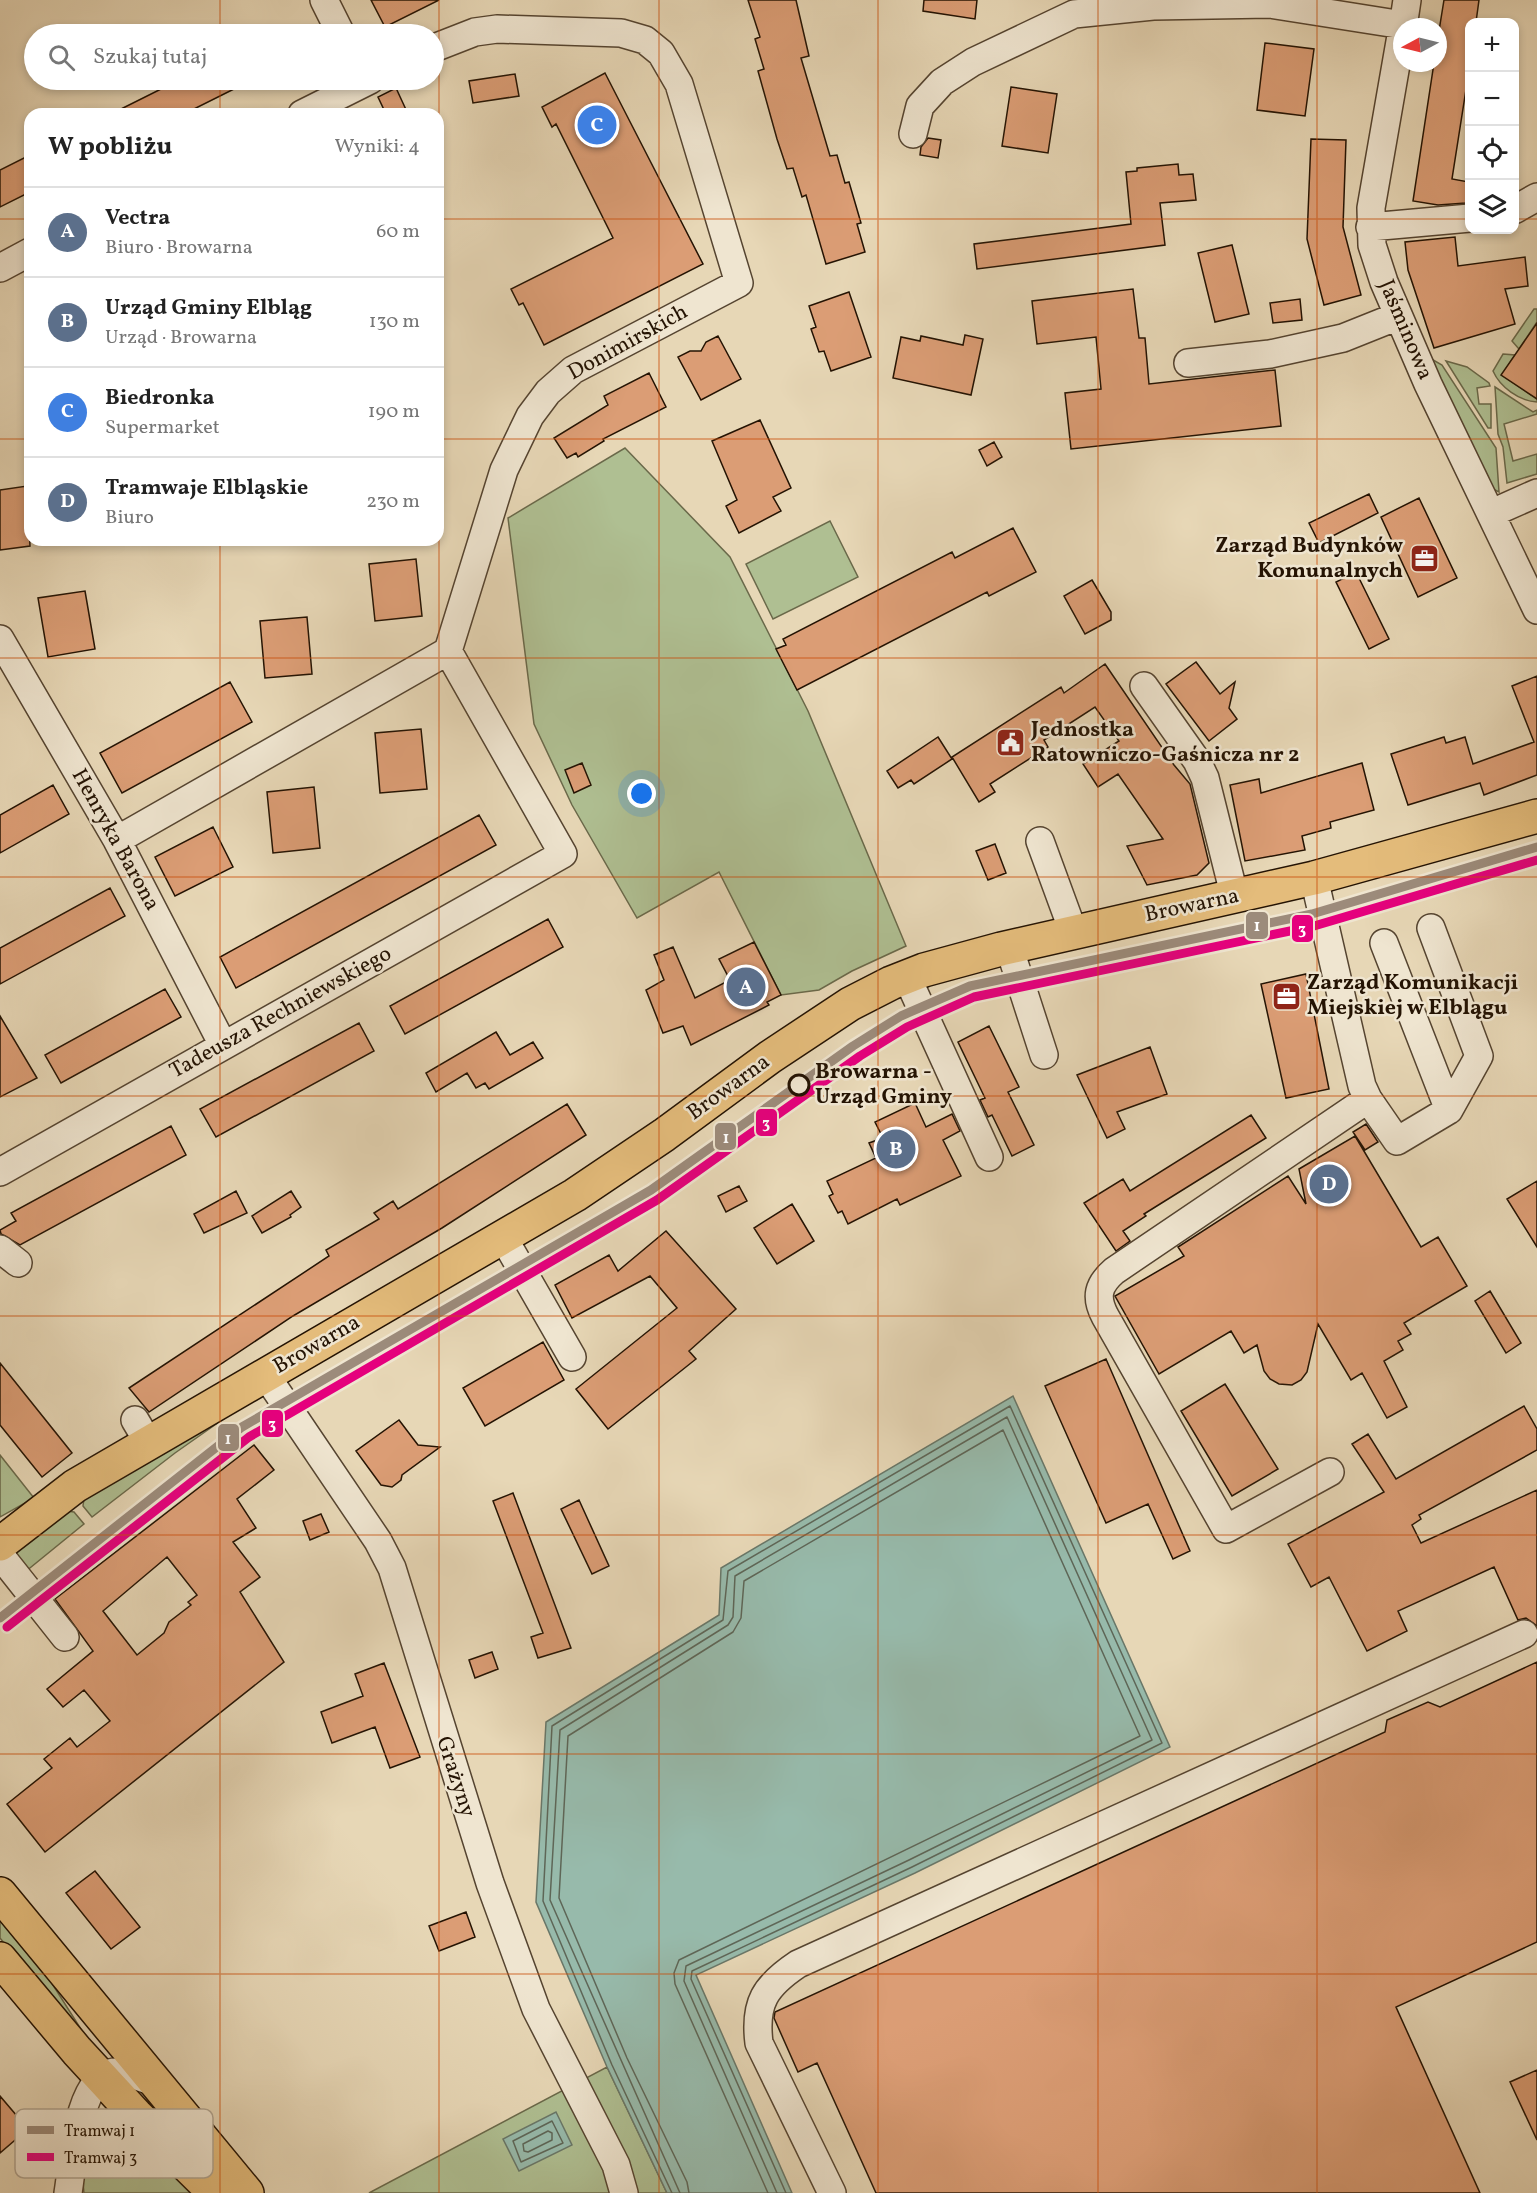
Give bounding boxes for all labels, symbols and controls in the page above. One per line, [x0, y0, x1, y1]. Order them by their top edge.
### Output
north arrow [1393, 18, 1447, 72]
map controls [1465, 18, 1519, 234]
button: + [1465, 18, 1519, 72]
search box [24, 24, 444, 90]
icon: search [45, 41, 78, 74]
text: Szukaj tutaj [93, 42, 207, 73]
button: − [1465, 72, 1519, 126]
pin: C [578, 102, 616, 148]
button: locate [1465, 126, 1519, 180]
text: W pobliżu [48, 129, 172, 165]
text: Wyniki: 4 [334, 133, 420, 161]
button: layers [1465, 180, 1519, 234]
text: Vectra [105, 203, 170, 234]
text: A [60, 218, 75, 246]
text: 60 m [376, 218, 420, 246]
text: Biuro · Browarna [105, 234, 253, 262]
street label: Jaśminowa [1370, 275, 1440, 385]
text: Urząd Gminy Elbląg [105, 293, 312, 324]
street label: Donimirskich [562, 297, 694, 389]
text: B [61, 308, 74, 336]
text: 130 m [369, 308, 420, 336]
text: Urząd · Browarna [105, 324, 257, 352]
text: Biedronka [105, 383, 215, 414]
text: C [61, 398, 74, 426]
text: 190 m [368, 398, 420, 426]
text: Supermarket [105, 414, 220, 442]
text: Tramwaje Elbląskie [105, 473, 308, 504]
text: D [60, 488, 75, 516]
text: 230 m [366, 488, 420, 516]
text: Biuro [105, 504, 154, 532]
place label: Zarząd Budynków Komunalnych [1215, 531, 1404, 587]
office icon: Zarząd Budynków Komunalnych [1408, 543, 1440, 575]
place label: Jednostka Ratowniczo-Gaśnicza nr 2 [1030, 715, 1300, 771]
public building icon: Jednostka Ratowniczo-Gaśnicza nr 2 [994, 727, 1026, 759]
street label: Henryka Barona [63, 763, 167, 917]
your location [627, 779, 656, 808]
street label: Browarna [1142, 881, 1242, 931]
line badge: 1 [1245, 911, 1269, 940]
line badge: 3 [1291, 914, 1314, 943]
text: 1 [1254, 916, 1260, 938]
text: 3 [1298, 919, 1306, 941]
street label: Tadeusza Rechniewskiego [164, 939, 398, 1087]
pin: A [726, 964, 766, 1010]
place label: Zarząd Komunikacji Miejskiej w Elblągu [1307, 968, 1519, 1024]
office icon: Zarząd Komunikacji Miejskiej w Elblągu [1270, 980, 1302, 1012]
street label: Browarna [681, 1047, 777, 1129]
place label: Browarna - Urząd Gminy [815, 1057, 953, 1113]
marker: Browarna - Urząd Gminy [788, 1074, 810, 1096]
line badge: 3 [755, 1108, 778, 1137]
text: 3 [762, 1113, 770, 1135]
line badge: 1 [714, 1122, 737, 1151]
pin: B [876, 1126, 916, 1172]
text: 1 [723, 1128, 729, 1150]
pin: D [1310, 1162, 1348, 1206]
street label: Browarna [268, 1308, 366, 1382]
line badge: 3 [261, 1409, 284, 1438]
text: 3 [268, 1414, 276, 1436]
line badge: 1 [217, 1423, 240, 1452]
text: 1 [225, 1429, 231, 1451]
street label: Grażyny [427, 1733, 483, 1822]
legend [15, 2109, 213, 2178]
text: Tramwaj 1 [64, 2121, 135, 2143]
text: Tramwaj 3 [64, 2148, 137, 2170]

